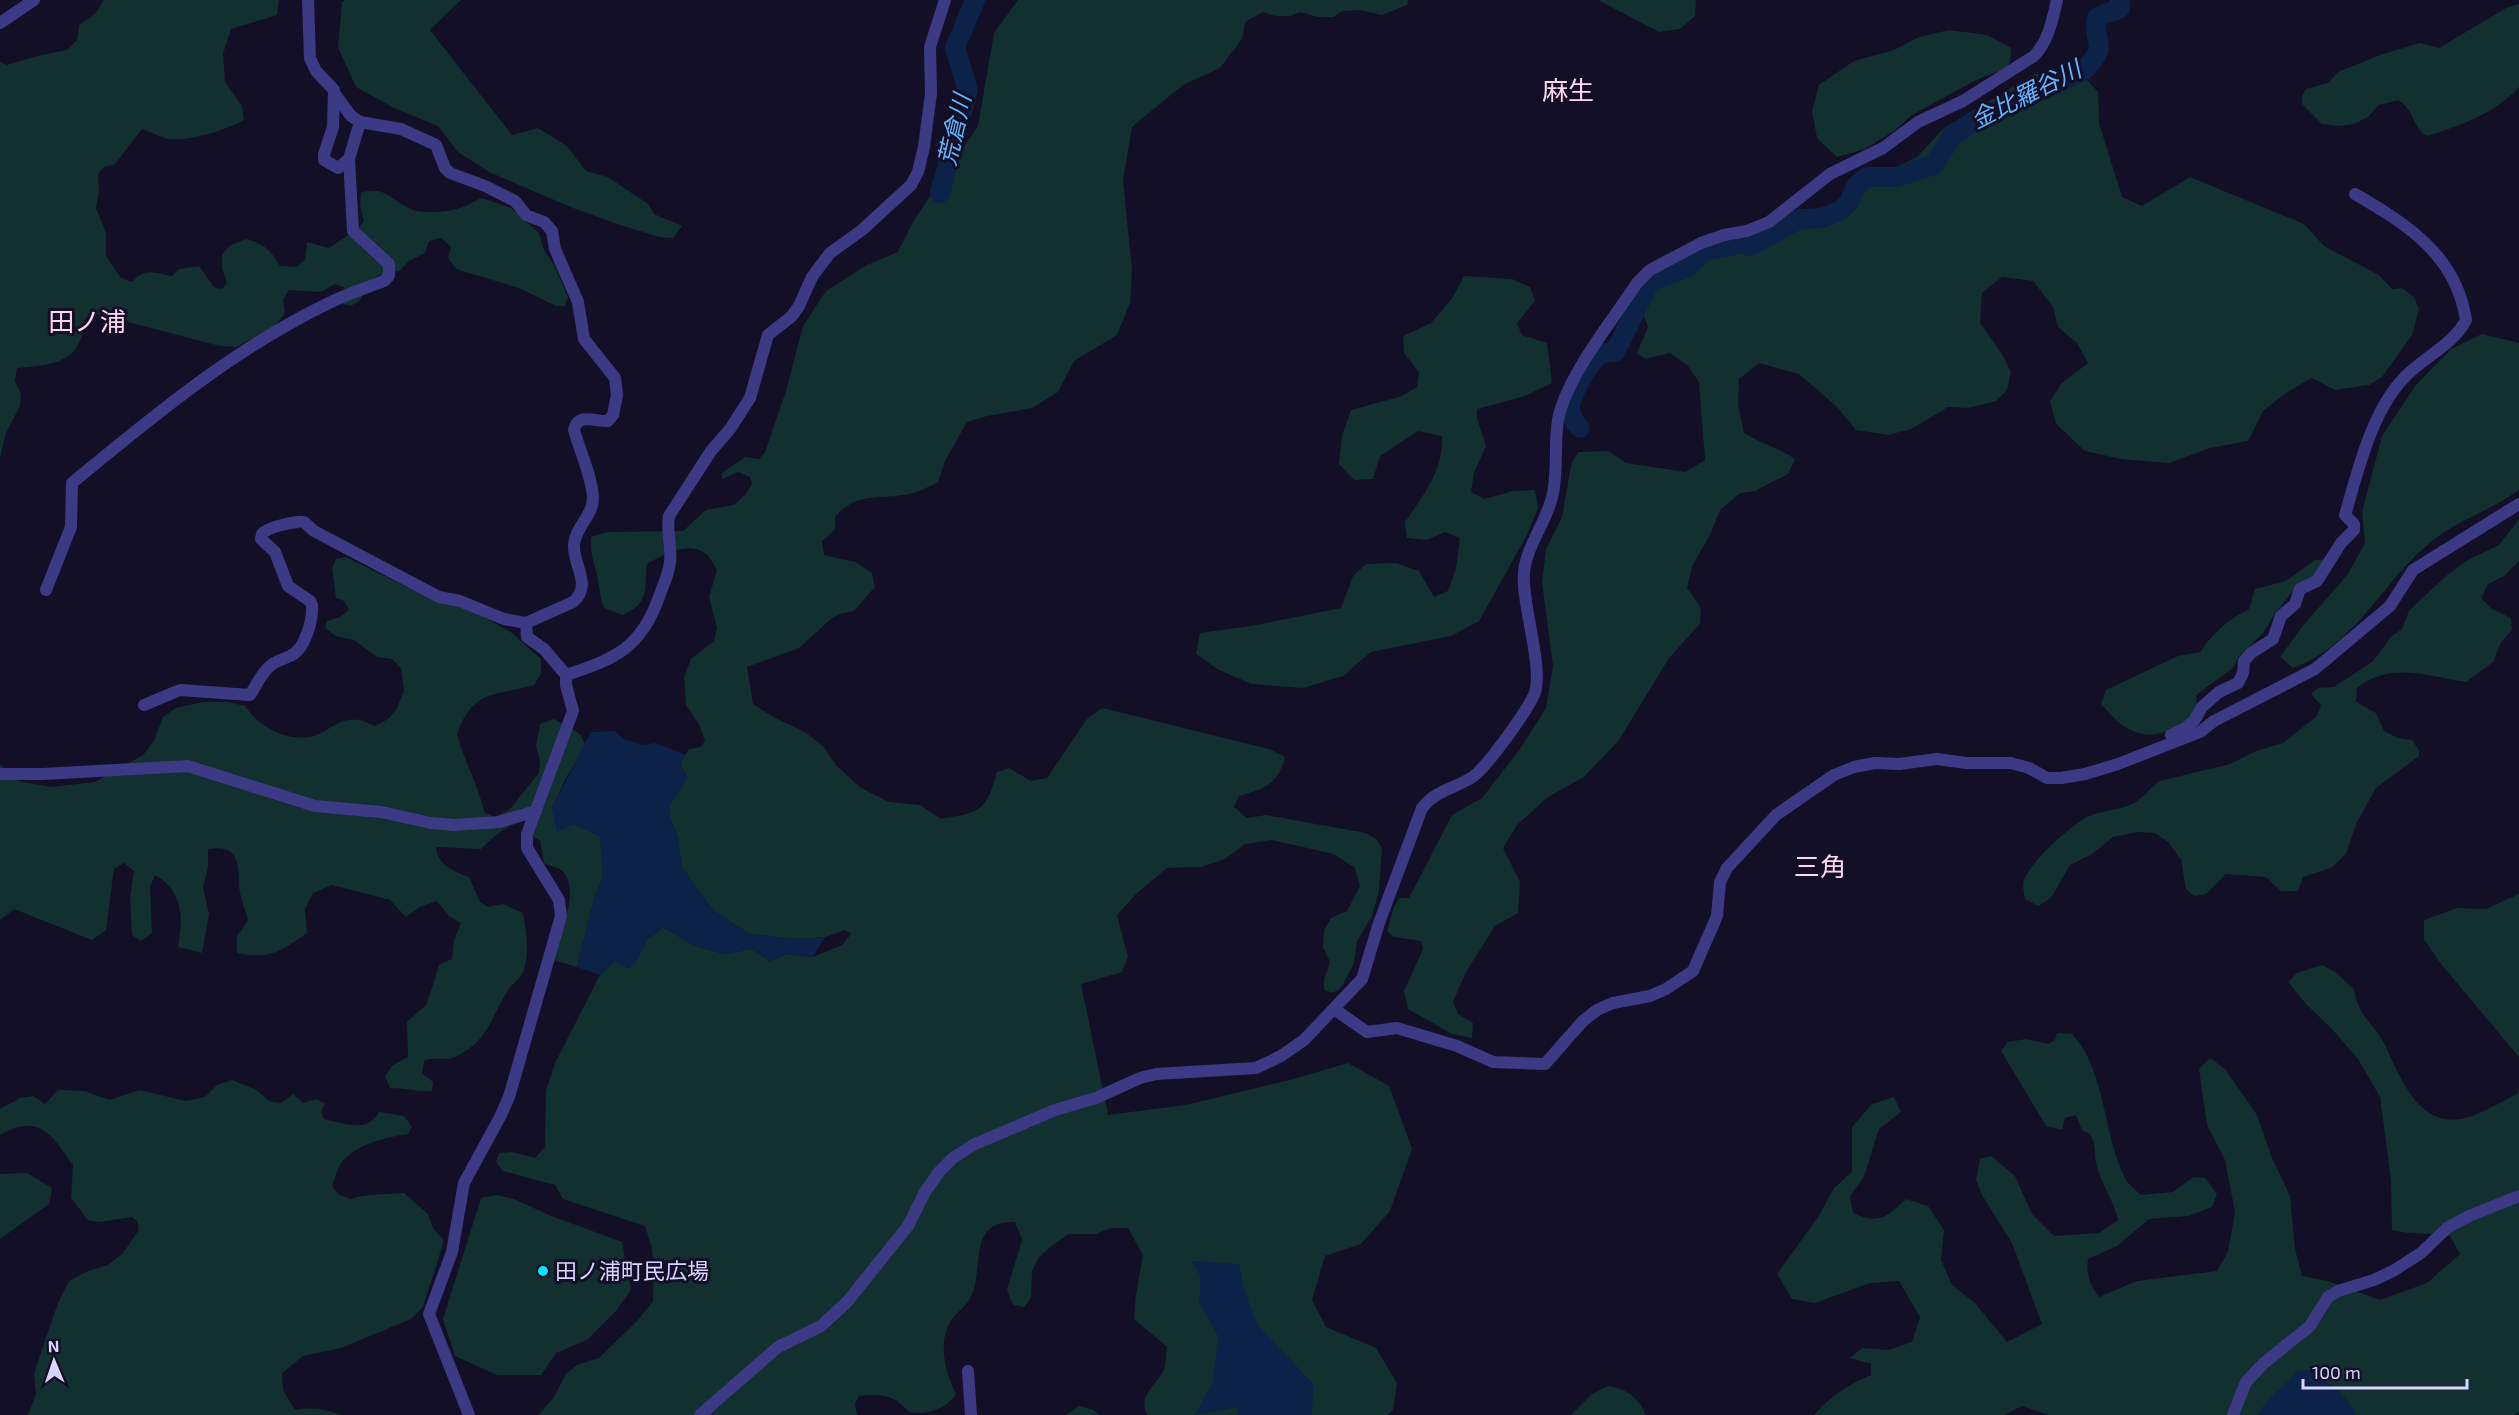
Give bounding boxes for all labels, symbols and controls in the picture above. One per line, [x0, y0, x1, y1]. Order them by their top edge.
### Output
water label: 金比羅谷川 [1965, 52, 2088, 134]
district label: 麻生 [1542, 74, 1594, 105]
water label: 荒倉川 [931, 88, 976, 168]
district label: 田ノ浦 [48, 305, 126, 336]
district label: 三角 [1794, 850, 1846, 881]
place label: 田ノ浦町民広場 [555, 1257, 709, 1283]
marker: 田ノ浦町民広場 [536, 1264, 550, 1278]
north arrow [24, 1331, 84, 1391]
text: N [47, 1336, 60, 1355]
scale bar [2303, 1352, 2466, 1390]
text: 100 m [2312, 1361, 2361, 1383]

